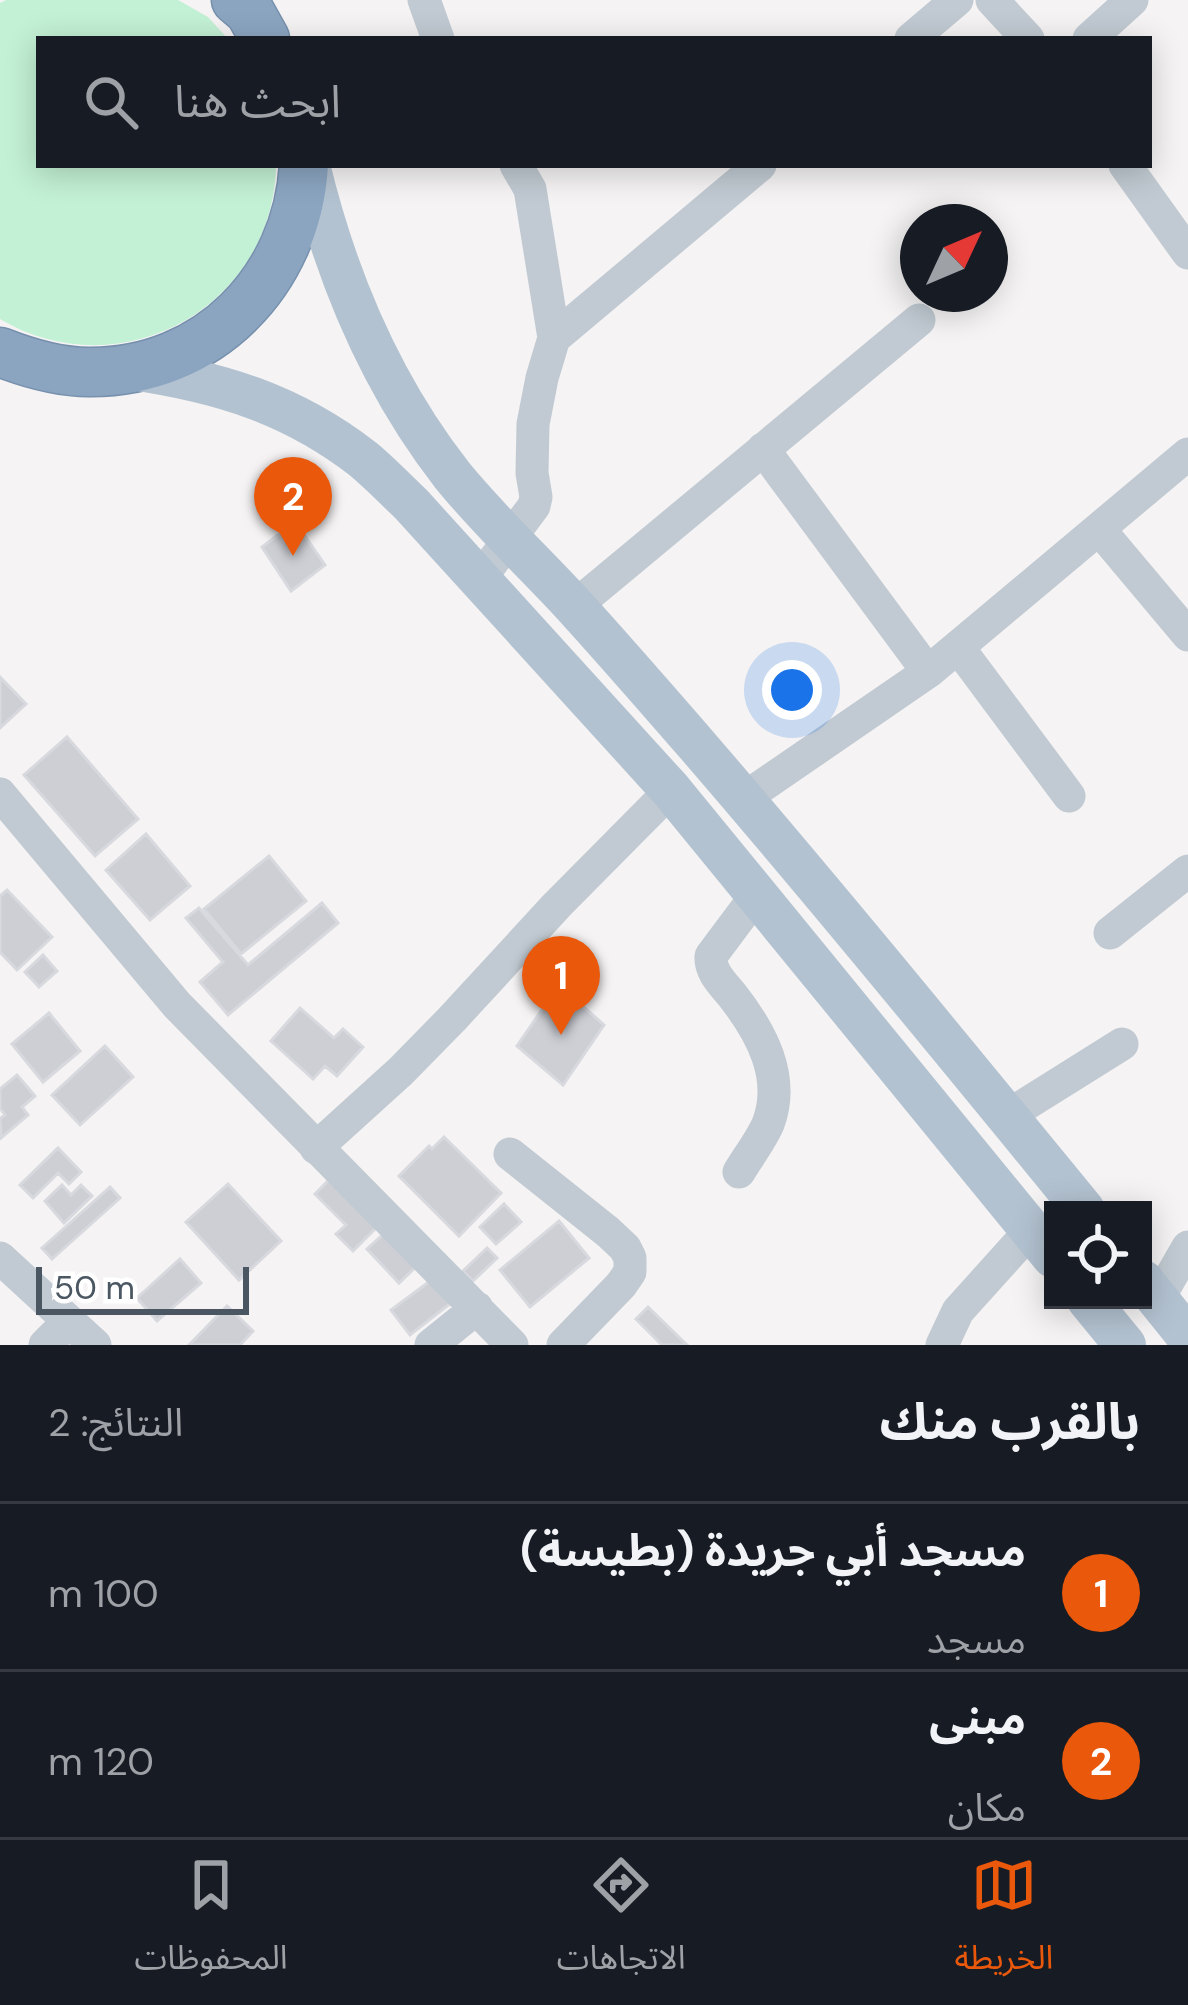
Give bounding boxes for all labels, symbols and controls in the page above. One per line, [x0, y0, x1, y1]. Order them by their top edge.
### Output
search box [36, 36, 1152, 168]
icon: search [78, 69, 144, 135]
text: ابحث هنا [174, 72, 341, 131]
north arrow [900, 204, 1008, 312]
pin: 2 [254, 457, 332, 556]
your location [762, 660, 822, 720]
pin: 1 [522, 936, 600, 1035]
map controls [1044, 1201, 1152, 1309]
button: locate [1044, 1201, 1152, 1309]
scale bar [36, 1261, 249, 1314]
text: 50 m [54, 1266, 135, 1309]
text: بالقرب منك [879, 1388, 1140, 1455]
text: النتائج: 2 [48, 1397, 183, 1448]
text: مسجد أبي جريدة (بطيسة) [520, 1521, 1026, 1580]
text: 100 m [48, 1568, 159, 1619]
text: 1 [1094, 1568, 1108, 1619]
text: مسجد [927, 1614, 1026, 1665]
text: مبنى [929, 1689, 1026, 1748]
text: 120 m [48, 1736, 154, 1787]
text: 2 [1090, 1736, 1112, 1787]
text: مكان [948, 1782, 1026, 1833]
tab: المحفوظات [135, 1852, 288, 1993]
tab: الاتجاهات [557, 1852, 686, 1993]
tab: الخريطة [955, 1852, 1053, 1993]

